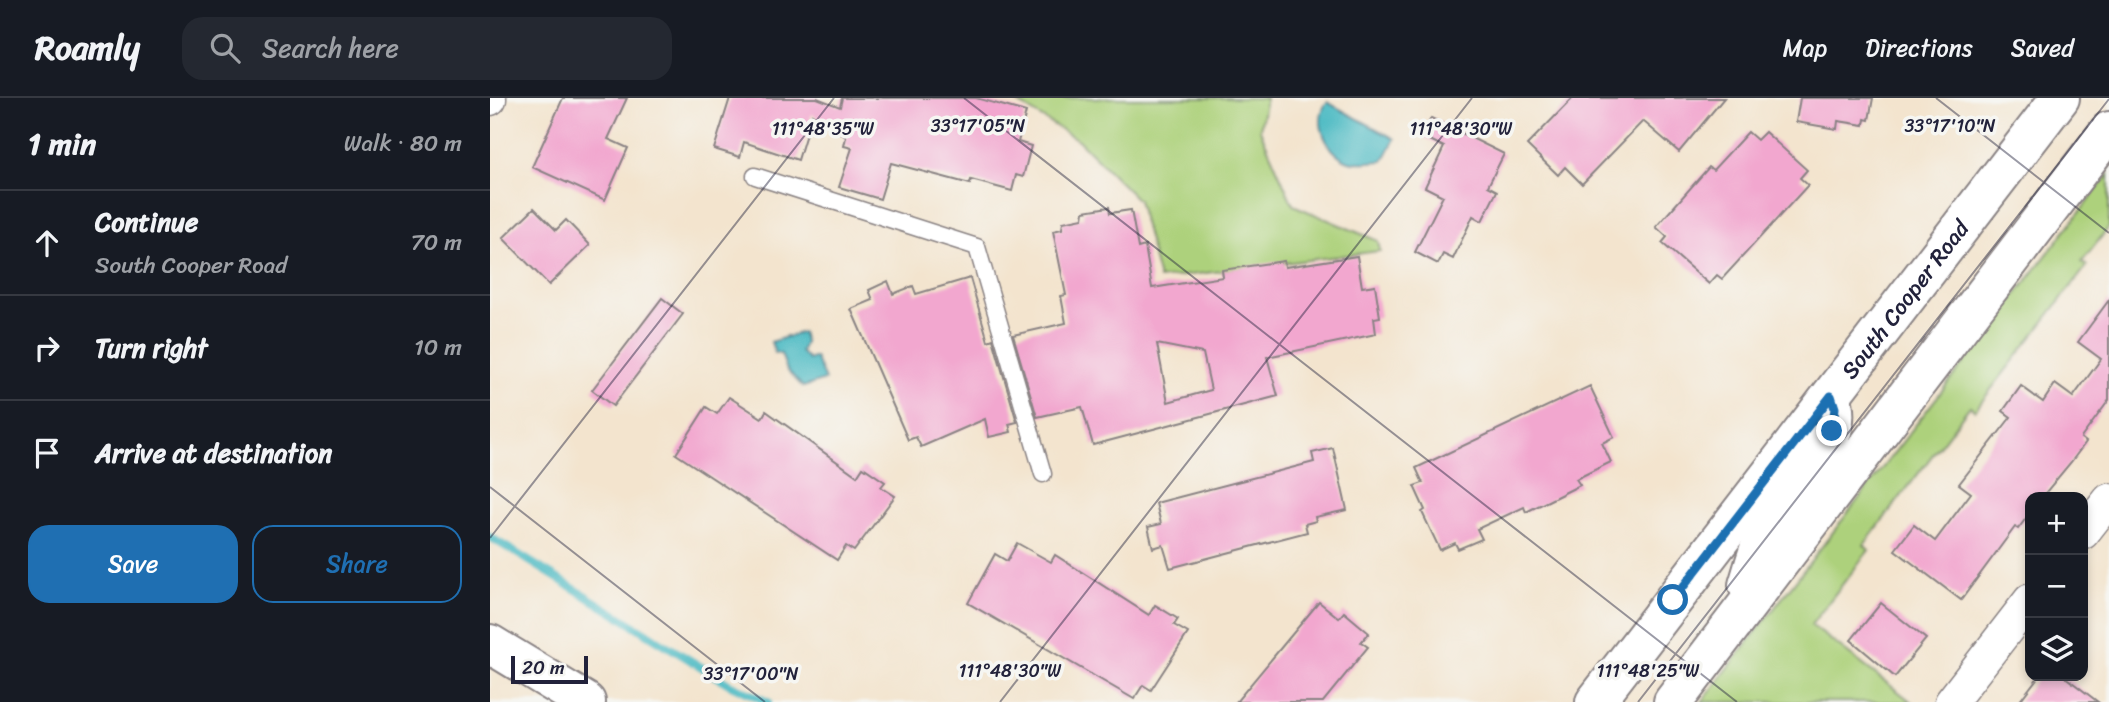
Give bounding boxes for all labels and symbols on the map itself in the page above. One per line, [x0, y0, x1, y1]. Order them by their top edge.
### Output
text: 33°17'05"N [931, 110, 1026, 142]
text: 33°17'10"N [1904, 110, 1996, 142]
text: 111°48'35"W [772, 113, 875, 145]
text: 111°48'30"W [1410, 113, 1513, 145]
street label: South Cooper Road [1830, 209, 1981, 388]
route end [1816, 415, 1847, 446]
route start [1657, 584, 1688, 615]
scale bar [511, 653, 588, 685]
text: 111°48'30"W [959, 655, 1062, 687]
text: 111°48'25"W [1597, 655, 1700, 687]
text: 33°17'00"N [704, 658, 799, 690]

